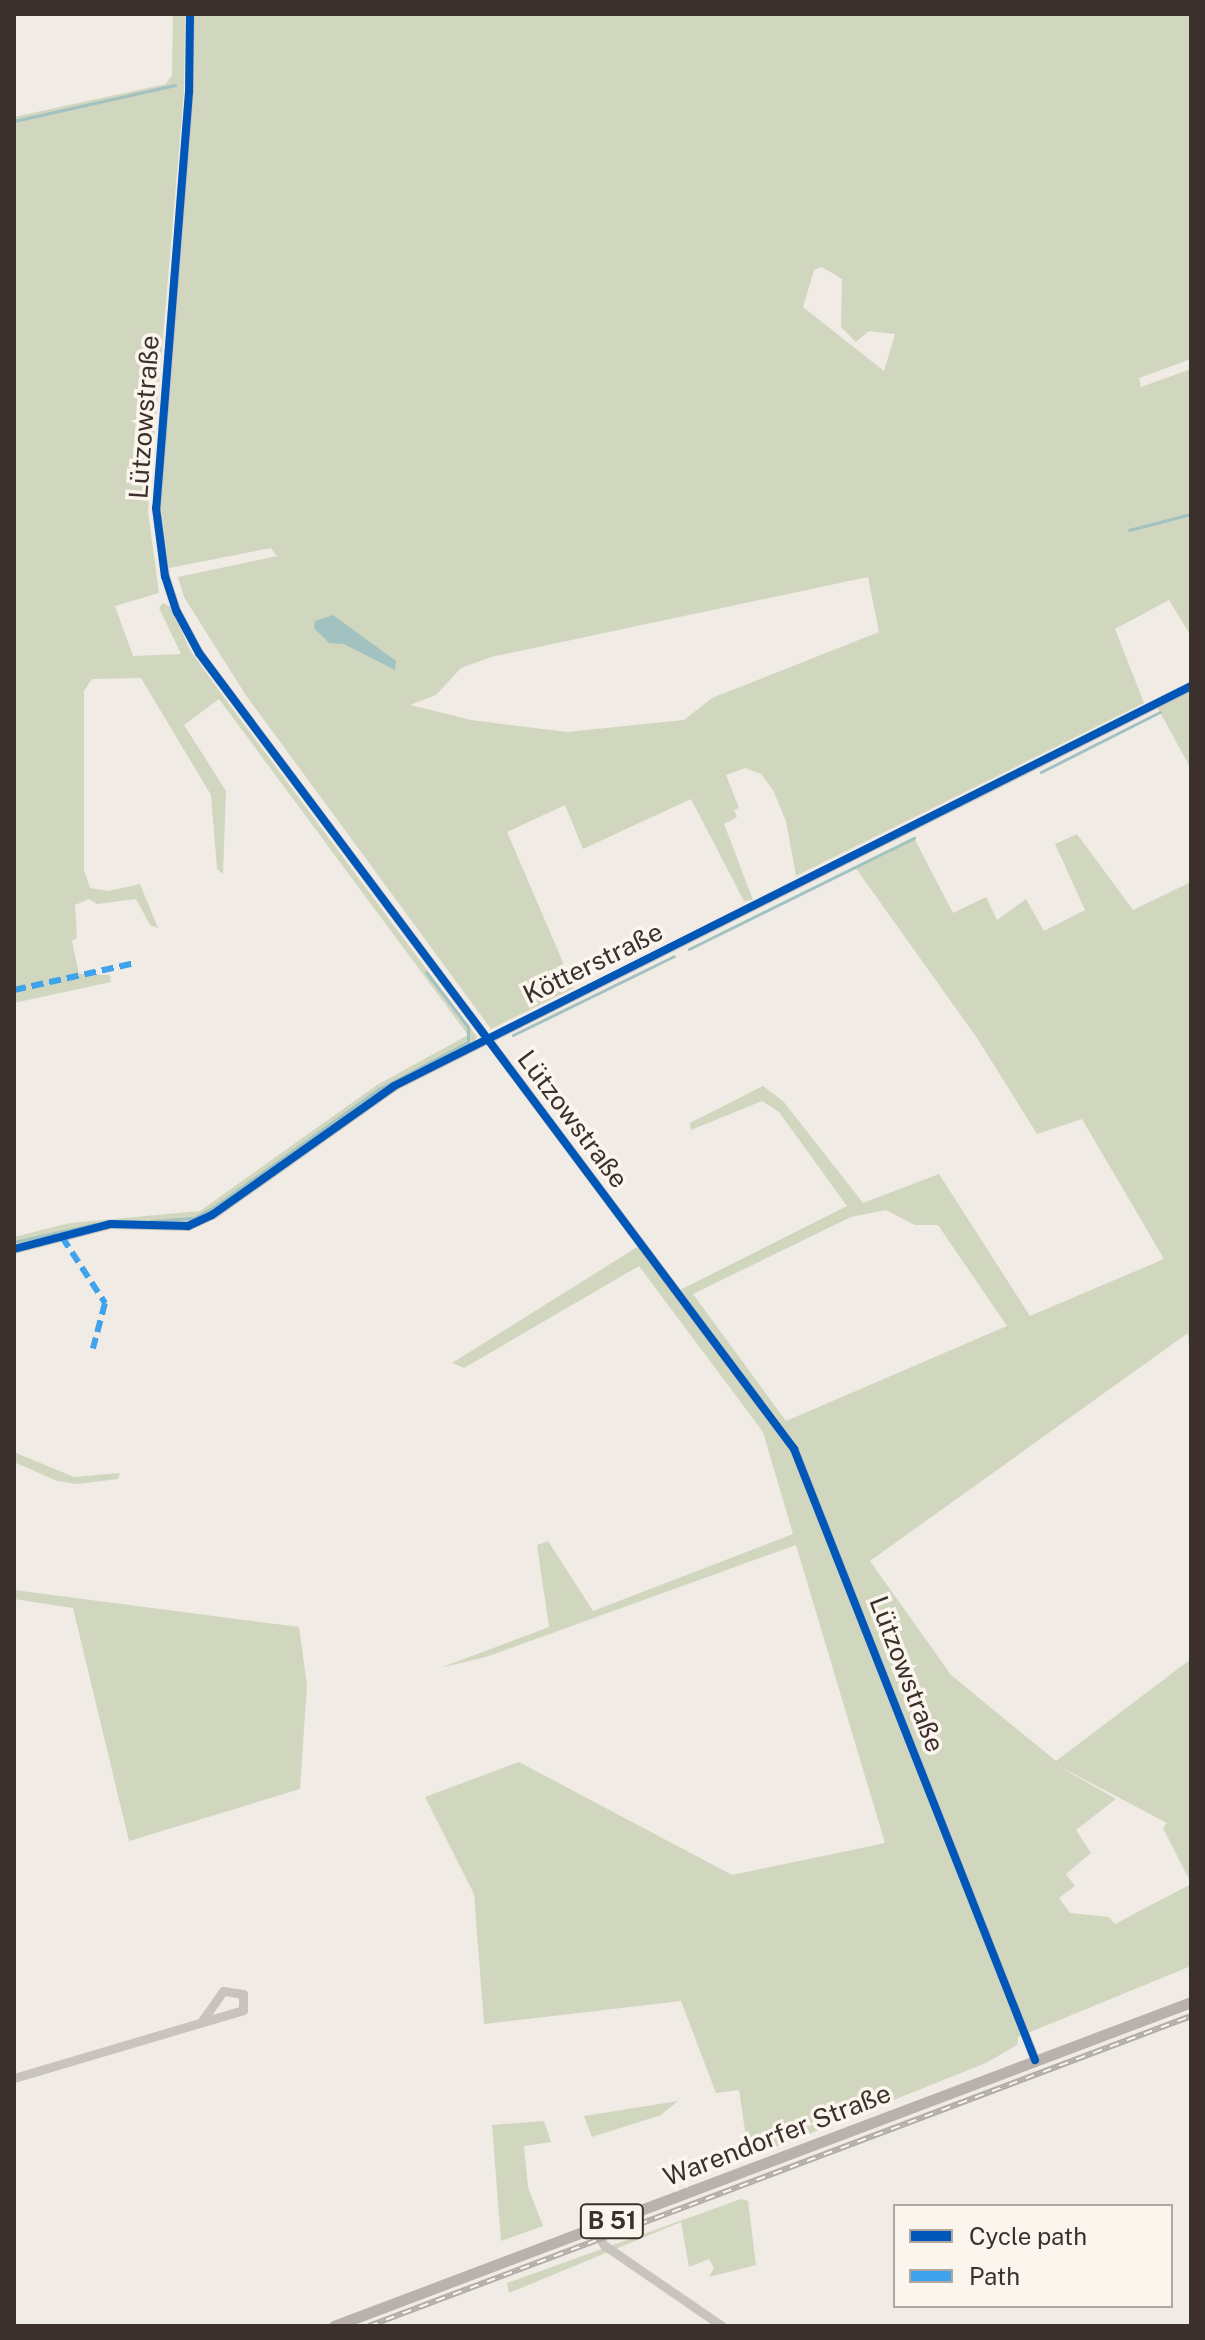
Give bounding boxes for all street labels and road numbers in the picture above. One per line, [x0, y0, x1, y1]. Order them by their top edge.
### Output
street label: Lützowstraße [123, 334, 165, 500]
street label: Kötterstraße [518, 916, 668, 1010]
street label: Lützowstraße [511, 1044, 635, 1194]
street label: Lützowstraße [863, 1592, 951, 1756]
street label: Warendorfer Straße [659, 2077, 895, 2193]
road number: B 51 [578, 2201, 646, 2241]

